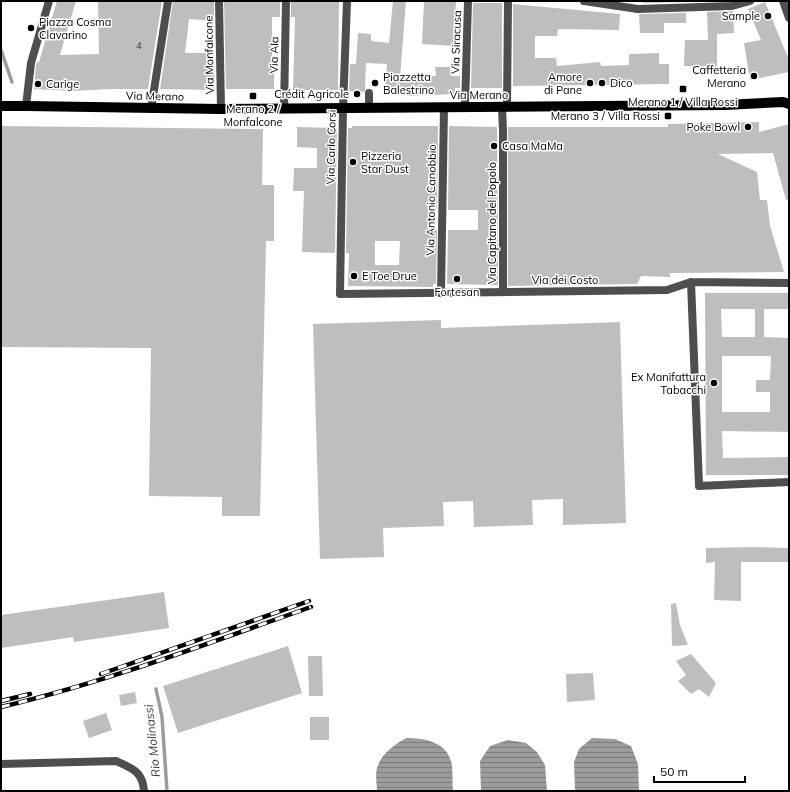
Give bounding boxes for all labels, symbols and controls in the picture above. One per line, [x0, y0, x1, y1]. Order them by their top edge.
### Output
place label: Sample [722, 9, 760, 23]
street label: Via Siracusa [448, 10, 464, 74]
marker: Sample [763, 11, 773, 21]
place label: Piazza Cosma Clavarino [39, 15, 111, 42]
street label: Via Monfalcone [201, 15, 217, 95]
marker: Piazza Cosma Clavarino [26, 23, 36, 33]
street label: Via Ala [267, 36, 281, 74]
house number: 4 [136, 40, 142, 51]
place label: Caffetteria Merano [692, 63, 746, 90]
place label: Piazzetta Balestrino [383, 70, 434, 97]
place label: Amore di Pane [544, 70, 582, 97]
marker: Caffetteria Merano [749, 71, 759, 81]
place label: Dico [610, 76, 632, 90]
place label: Carige [46, 77, 79, 91]
marker: Piazzetta Balestrino [370, 78, 380, 88]
marker: Amore di Pane [585, 78, 595, 88]
marker: Dico [597, 78, 607, 88]
marker: Carige [33, 79, 43, 89]
marker: Merano 1 / Villa Rossi [678, 84, 688, 94]
place label: Crédit Agricole [274, 87, 349, 101]
street label: Via Merano [126, 88, 184, 104]
street label: Via Merano [450, 88, 508, 102]
marker: Crédit Agricole [352, 89, 362, 99]
marker: Merano 2 / Monfalcone [248, 91, 258, 101]
place label: Merano 1 / Villa Rossi [628, 95, 738, 109]
place label: Merano 2 / Monfalcone [223, 102, 283, 129]
street label: Via Carlo Corsi [323, 109, 339, 185]
place label: Merano 3 / Villa Rossi [551, 109, 660, 123]
marker: Merano 3 / Villa Rossi [663, 111, 673, 121]
place label: Poke Bowl [687, 120, 740, 134]
marker: Poke Bowl [743, 122, 753, 132]
place label: Casa MaMa [502, 139, 563, 153]
marker: Casa MaMa [489, 141, 499, 151]
street label: Via Antonio Canobbio [423, 144, 439, 256]
place label: Pizzeria Star Dust [361, 149, 409, 176]
marker: Pizzeria Star Dust [348, 157, 358, 167]
street label: Via Capitano del Popolo [485, 162, 499, 284]
place label: E Toe Drue [362, 269, 417, 283]
marker: E Toe Drue [349, 271, 359, 281]
street label: Via dei Costo [532, 273, 598, 287]
marker: Fortesan [452, 274, 462, 284]
place label: Fortesan [435, 285, 479, 299]
place label: Ex Manifattura Tabacchi [631, 370, 706, 397]
marker: Ex Manifattura Tabacchi [709, 378, 719, 388]
water label: Rio Molinassi [141, 704, 163, 778]
scale bar [654, 758, 745, 784]
text: 50 m [660, 764, 688, 779]

